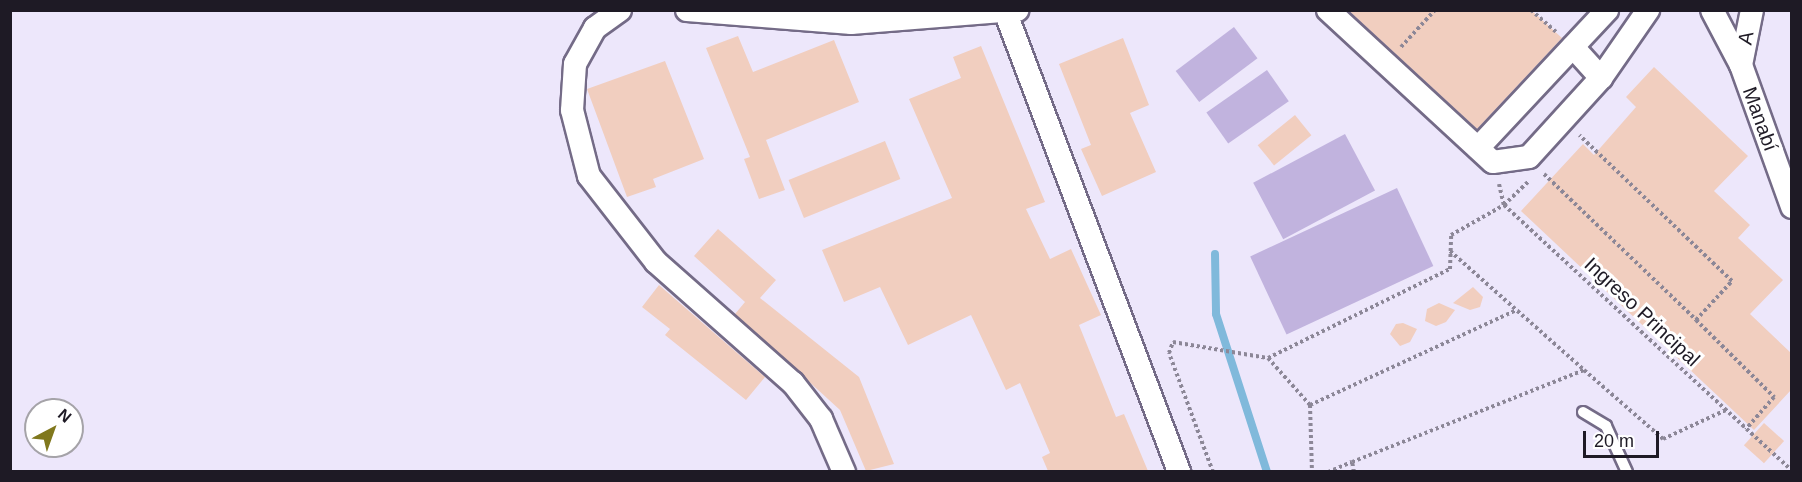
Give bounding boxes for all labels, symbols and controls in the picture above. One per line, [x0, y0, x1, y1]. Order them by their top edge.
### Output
street label: A [1733, 29, 1759, 47]
street label: Manabí [1737, 84, 1783, 154]
street label: Ingreso Principal [1579, 252, 1705, 372]
north arrow [24, 398, 84, 458]
text: N [55, 405, 75, 426]
scale bar [1586, 419, 1662, 457]
text: 20 m [1594, 431, 1634, 451]

